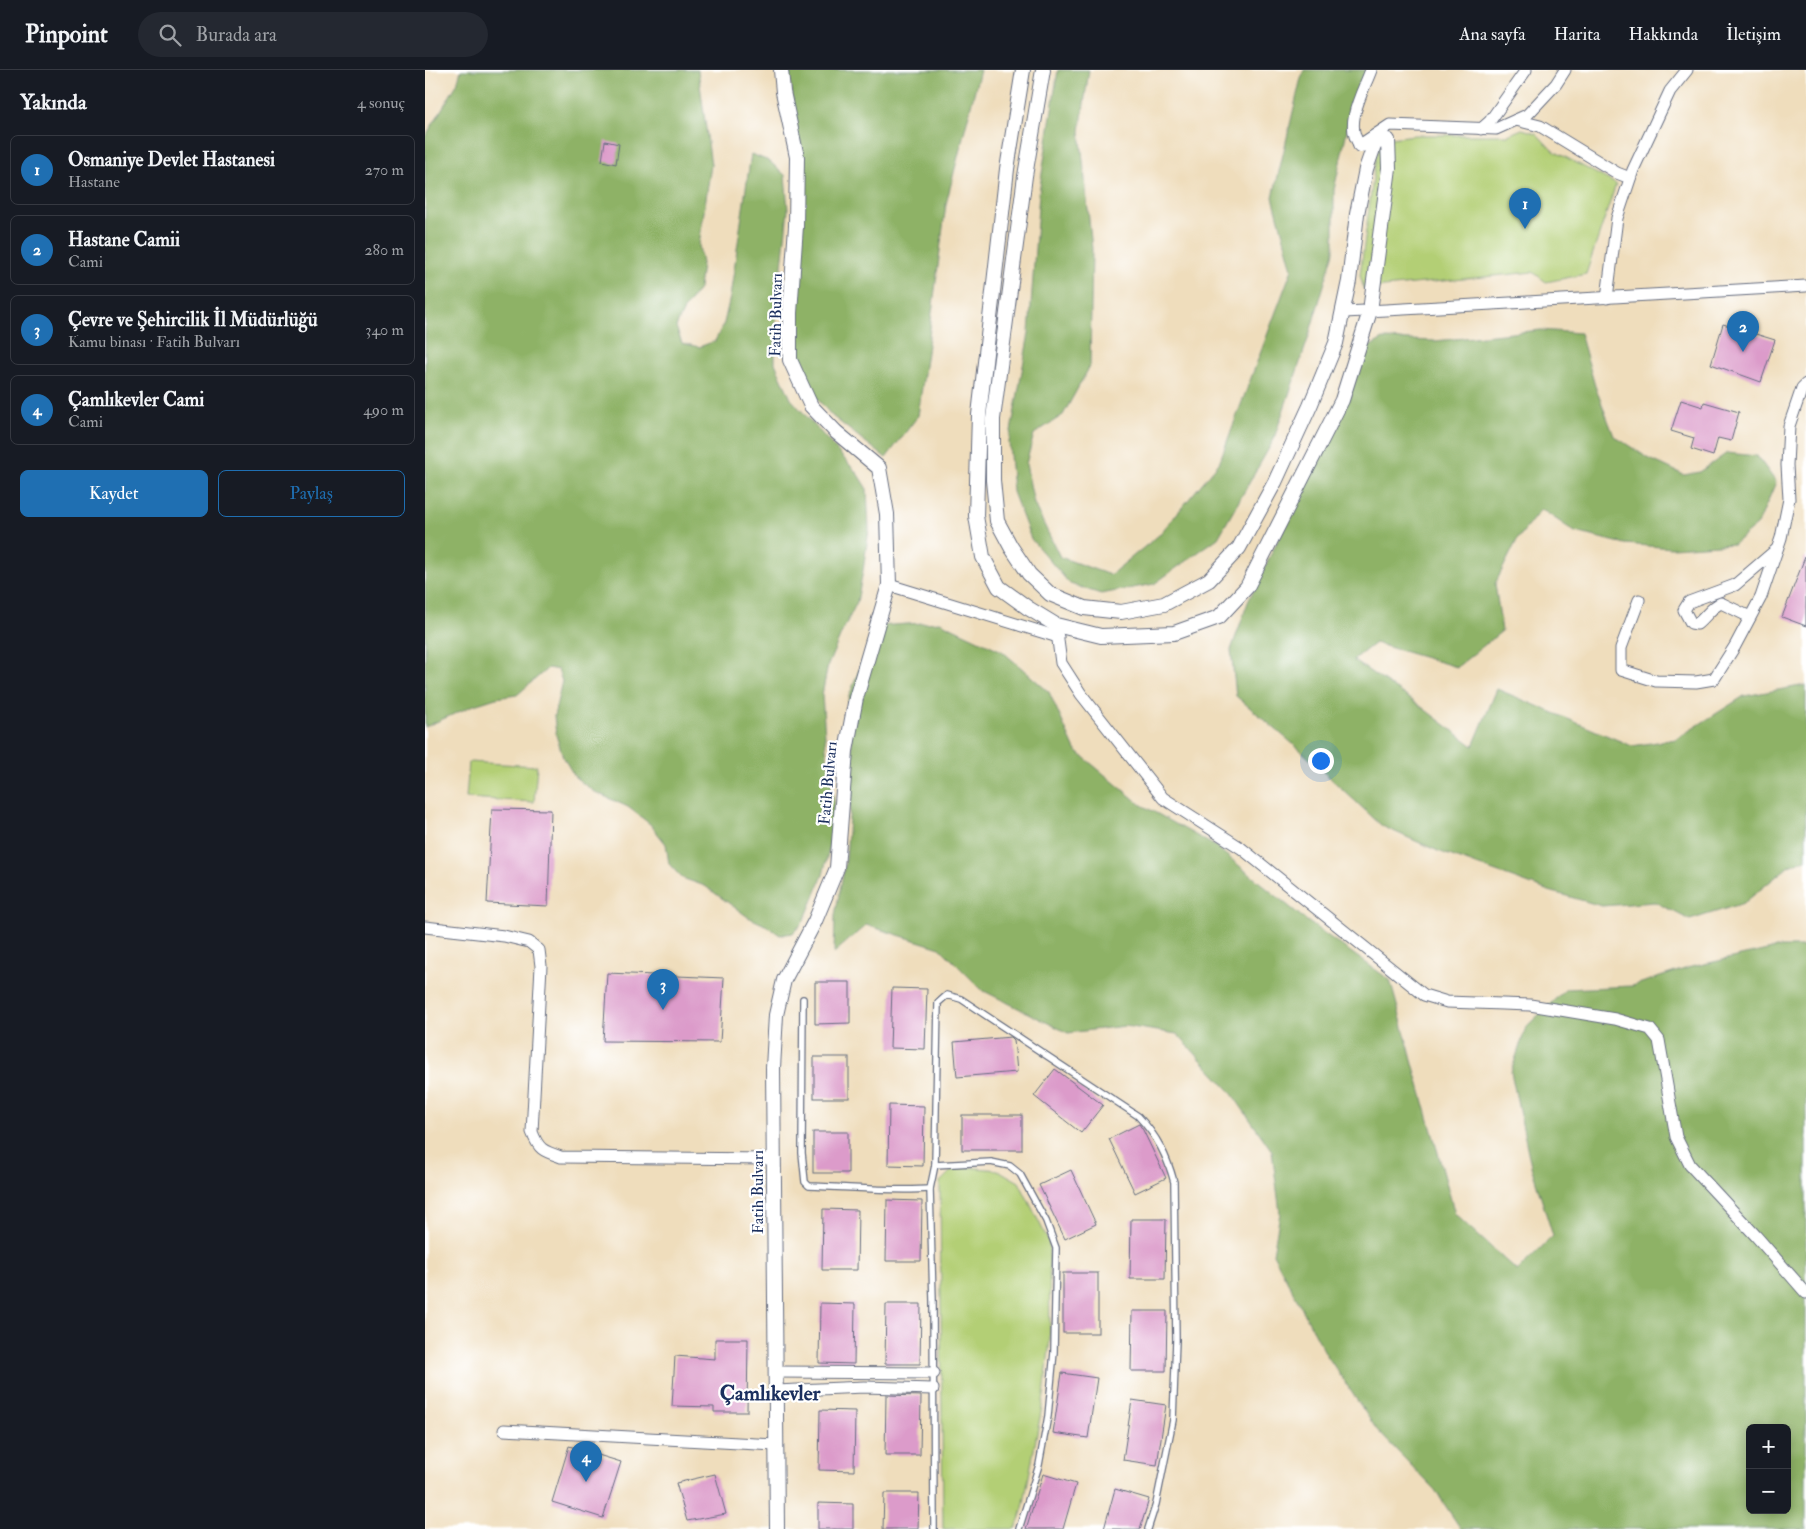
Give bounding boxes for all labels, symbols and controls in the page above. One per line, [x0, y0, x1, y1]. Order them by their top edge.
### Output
search box [138, 12, 488, 57]
text: Pinpoint [25, 19, 108, 50]
icon: search [156, 21, 184, 49]
text: Burada ara [196, 23, 277, 47]
text: Ana sayfa [1459, 23, 1526, 46]
text: Harita [1554, 23, 1601, 46]
text: Hakkında [1629, 23, 1698, 46]
text: İletişim [1726, 23, 1781, 46]
text: Yakında [20, 89, 87, 116]
text: 4 sonuç [357, 93, 405, 113]
text: Osmaniye Devlet Hastanesi [68, 148, 275, 172]
text: 1 [34, 160, 40, 180]
text: 270 m [365, 160, 404, 180]
text: Hastane [68, 172, 120, 192]
pin: 1 [1509, 188, 1541, 229]
text: Hastane Camii [68, 228, 180, 252]
text: 2 [33, 240, 41, 260]
text: 280 m [364, 240, 404, 260]
text: Cami [68, 252, 103, 272]
street label: Fatih Bulvarı [765, 273, 787, 357]
text: Çevre ve Şehircilik İl Müdürlüğü [68, 308, 318, 332]
pin: 2 [1727, 311, 1759, 352]
text: 3 [34, 320, 40, 340]
text: 340 m [365, 320, 404, 340]
text: Kamu binası · Fatih Bulvarı [68, 332, 240, 352]
text: Çamlıkevler Cami [68, 388, 204, 412]
text: 4 [33, 400, 41, 420]
text: 490 m [363, 400, 404, 420]
text: Cami [68, 412, 103, 432]
button: Kaydet [20, 470, 208, 517]
button: Paylaş [218, 470, 405, 517]
street label: Fatih Bulvarı [814, 740, 842, 826]
your location [1308, 748, 1334, 774]
pin: 3 [647, 969, 679, 1010]
street label: Fatih Bulvarı [748, 1150, 768, 1234]
district label: Çamlıkevler [720, 1380, 821, 1407]
map controls [1746, 1424, 1791, 1514]
button: + [1746, 1424, 1791, 1469]
pin: 4 [570, 1441, 602, 1482]
button: − [1746, 1469, 1791, 1514]

